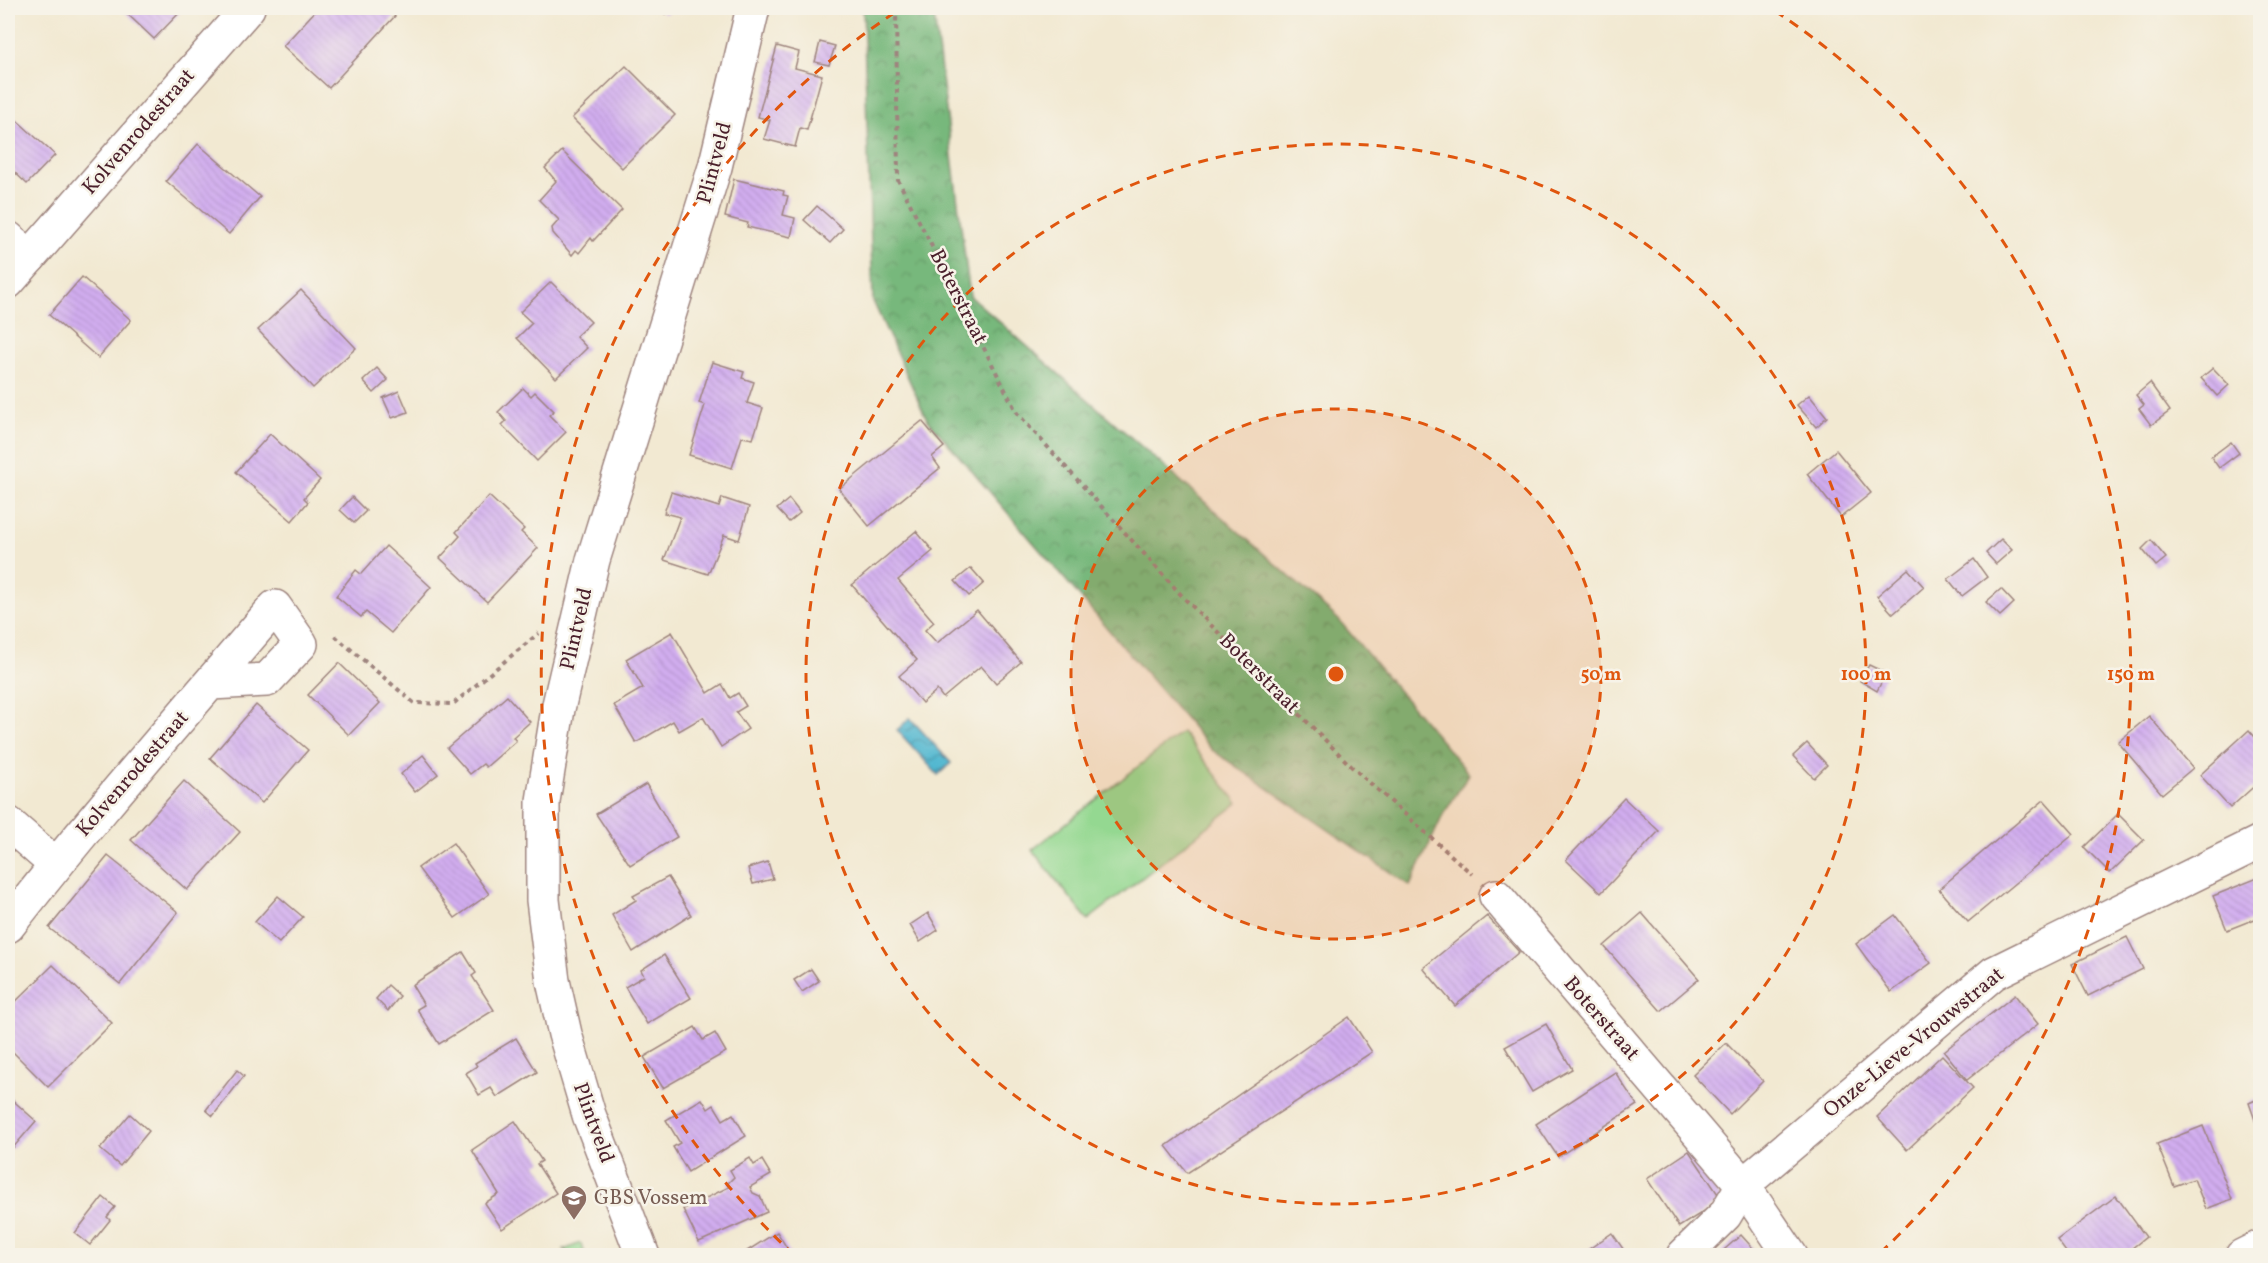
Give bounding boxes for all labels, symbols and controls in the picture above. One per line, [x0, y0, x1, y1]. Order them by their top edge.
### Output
street label: Kolvenrodestraat [76, 63, 202, 201]
street label: Plintveld [690, 119, 740, 207]
street label: Boterstraat [922, 244, 994, 350]
street label: Plintveld [553, 585, 601, 673]
street label: Boterstraat [1212, 627, 1306, 721]
text: 50 m [1581, 663, 1621, 688]
text: 100 m [1841, 663, 1891, 688]
text: 150 m [2107, 663, 2155, 688]
centre of rings [1326, 664, 1346, 684]
street label: Kolvenrodestraat [70, 705, 196, 843]
street label: Onze-Lieve-Vrouwstraat [1817, 961, 2011, 1125]
street label: Boterstraat [1556, 971, 1646, 1067]
street label: Plintveld [565, 1079, 621, 1167]
school or university icon: GBS Vossem [559, 1183, 589, 1221]
place label: GBS Vossem [594, 1184, 708, 1213]

